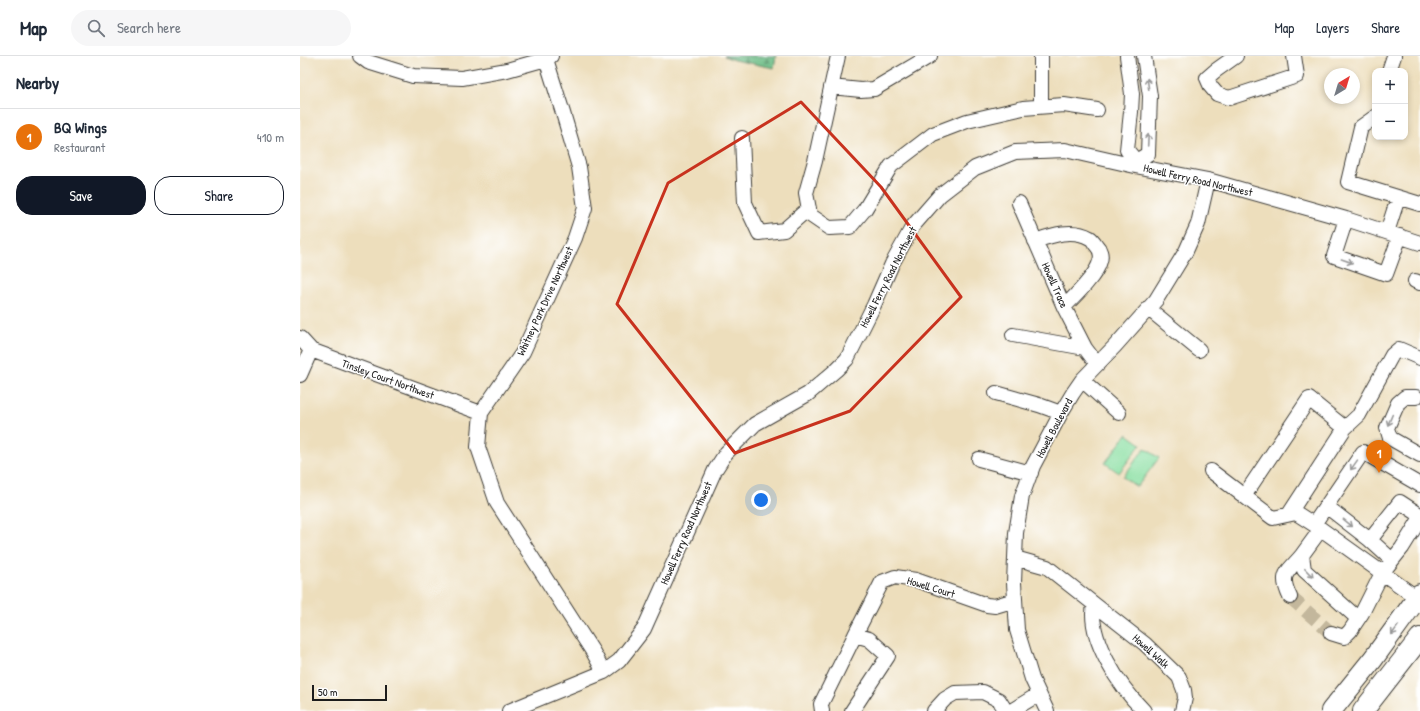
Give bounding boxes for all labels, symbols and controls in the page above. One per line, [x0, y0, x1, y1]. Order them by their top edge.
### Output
search box [71, 10, 351, 46]
text: Map [20, 15, 47, 41]
icon: search [85, 17, 107, 39]
text: Search here [117, 17, 181, 38]
text: Map [1274, 18, 1294, 37]
text: Layers [1316, 18, 1349, 37]
text: Share [1371, 18, 1400, 37]
north arrow [1324, 68, 1360, 104]
map controls [1372, 68, 1408, 140]
button: + [1372, 68, 1408, 104]
text: Nearby [16, 71, 59, 94]
one-way arrow [1144, 78, 1152, 91]
button: − [1372, 104, 1408, 140]
text: BQ Wings [54, 117, 107, 138]
text: 1 [27, 128, 31, 146]
text: 410 m [257, 128, 284, 146]
one-way arrow [1145, 134, 1152, 147]
text: Restaurant [54, 138, 105, 156]
street label: Howell Ferry Road Northwest [1142, 161, 1254, 199]
button: Save [16, 176, 146, 215]
button: Share [154, 176, 284, 215]
street label: Howell Ferry Road Northwest [856, 224, 920, 330]
street label: Whitney Park Drive Northwest [514, 244, 577, 358]
one-way arrow [1340, 257, 1352, 265]
street label: Howell Trace [1039, 260, 1072, 311]
street label: Tinsley Court Northwest [340, 356, 436, 402]
street label: Howell Boulevard [1032, 395, 1076, 460]
one-way arrow [1386, 414, 1394, 426]
pin: 1 [1366, 440, 1392, 473]
one-way arrow [1350, 460, 1358, 471]
street label: Howell Ferry Road Northwest [657, 479, 715, 587]
your location [751, 490, 771, 510]
one-way arrow [1343, 519, 1354, 527]
one-way arrow [1304, 568, 1314, 578]
street label: Howell Court [905, 573, 957, 601]
one-way arrow [1391, 624, 1399, 635]
street label: Howell Walk [1130, 631, 1173, 672]
scale bar [312, 683, 387, 702]
text: 50 m [318, 685, 338, 699]

